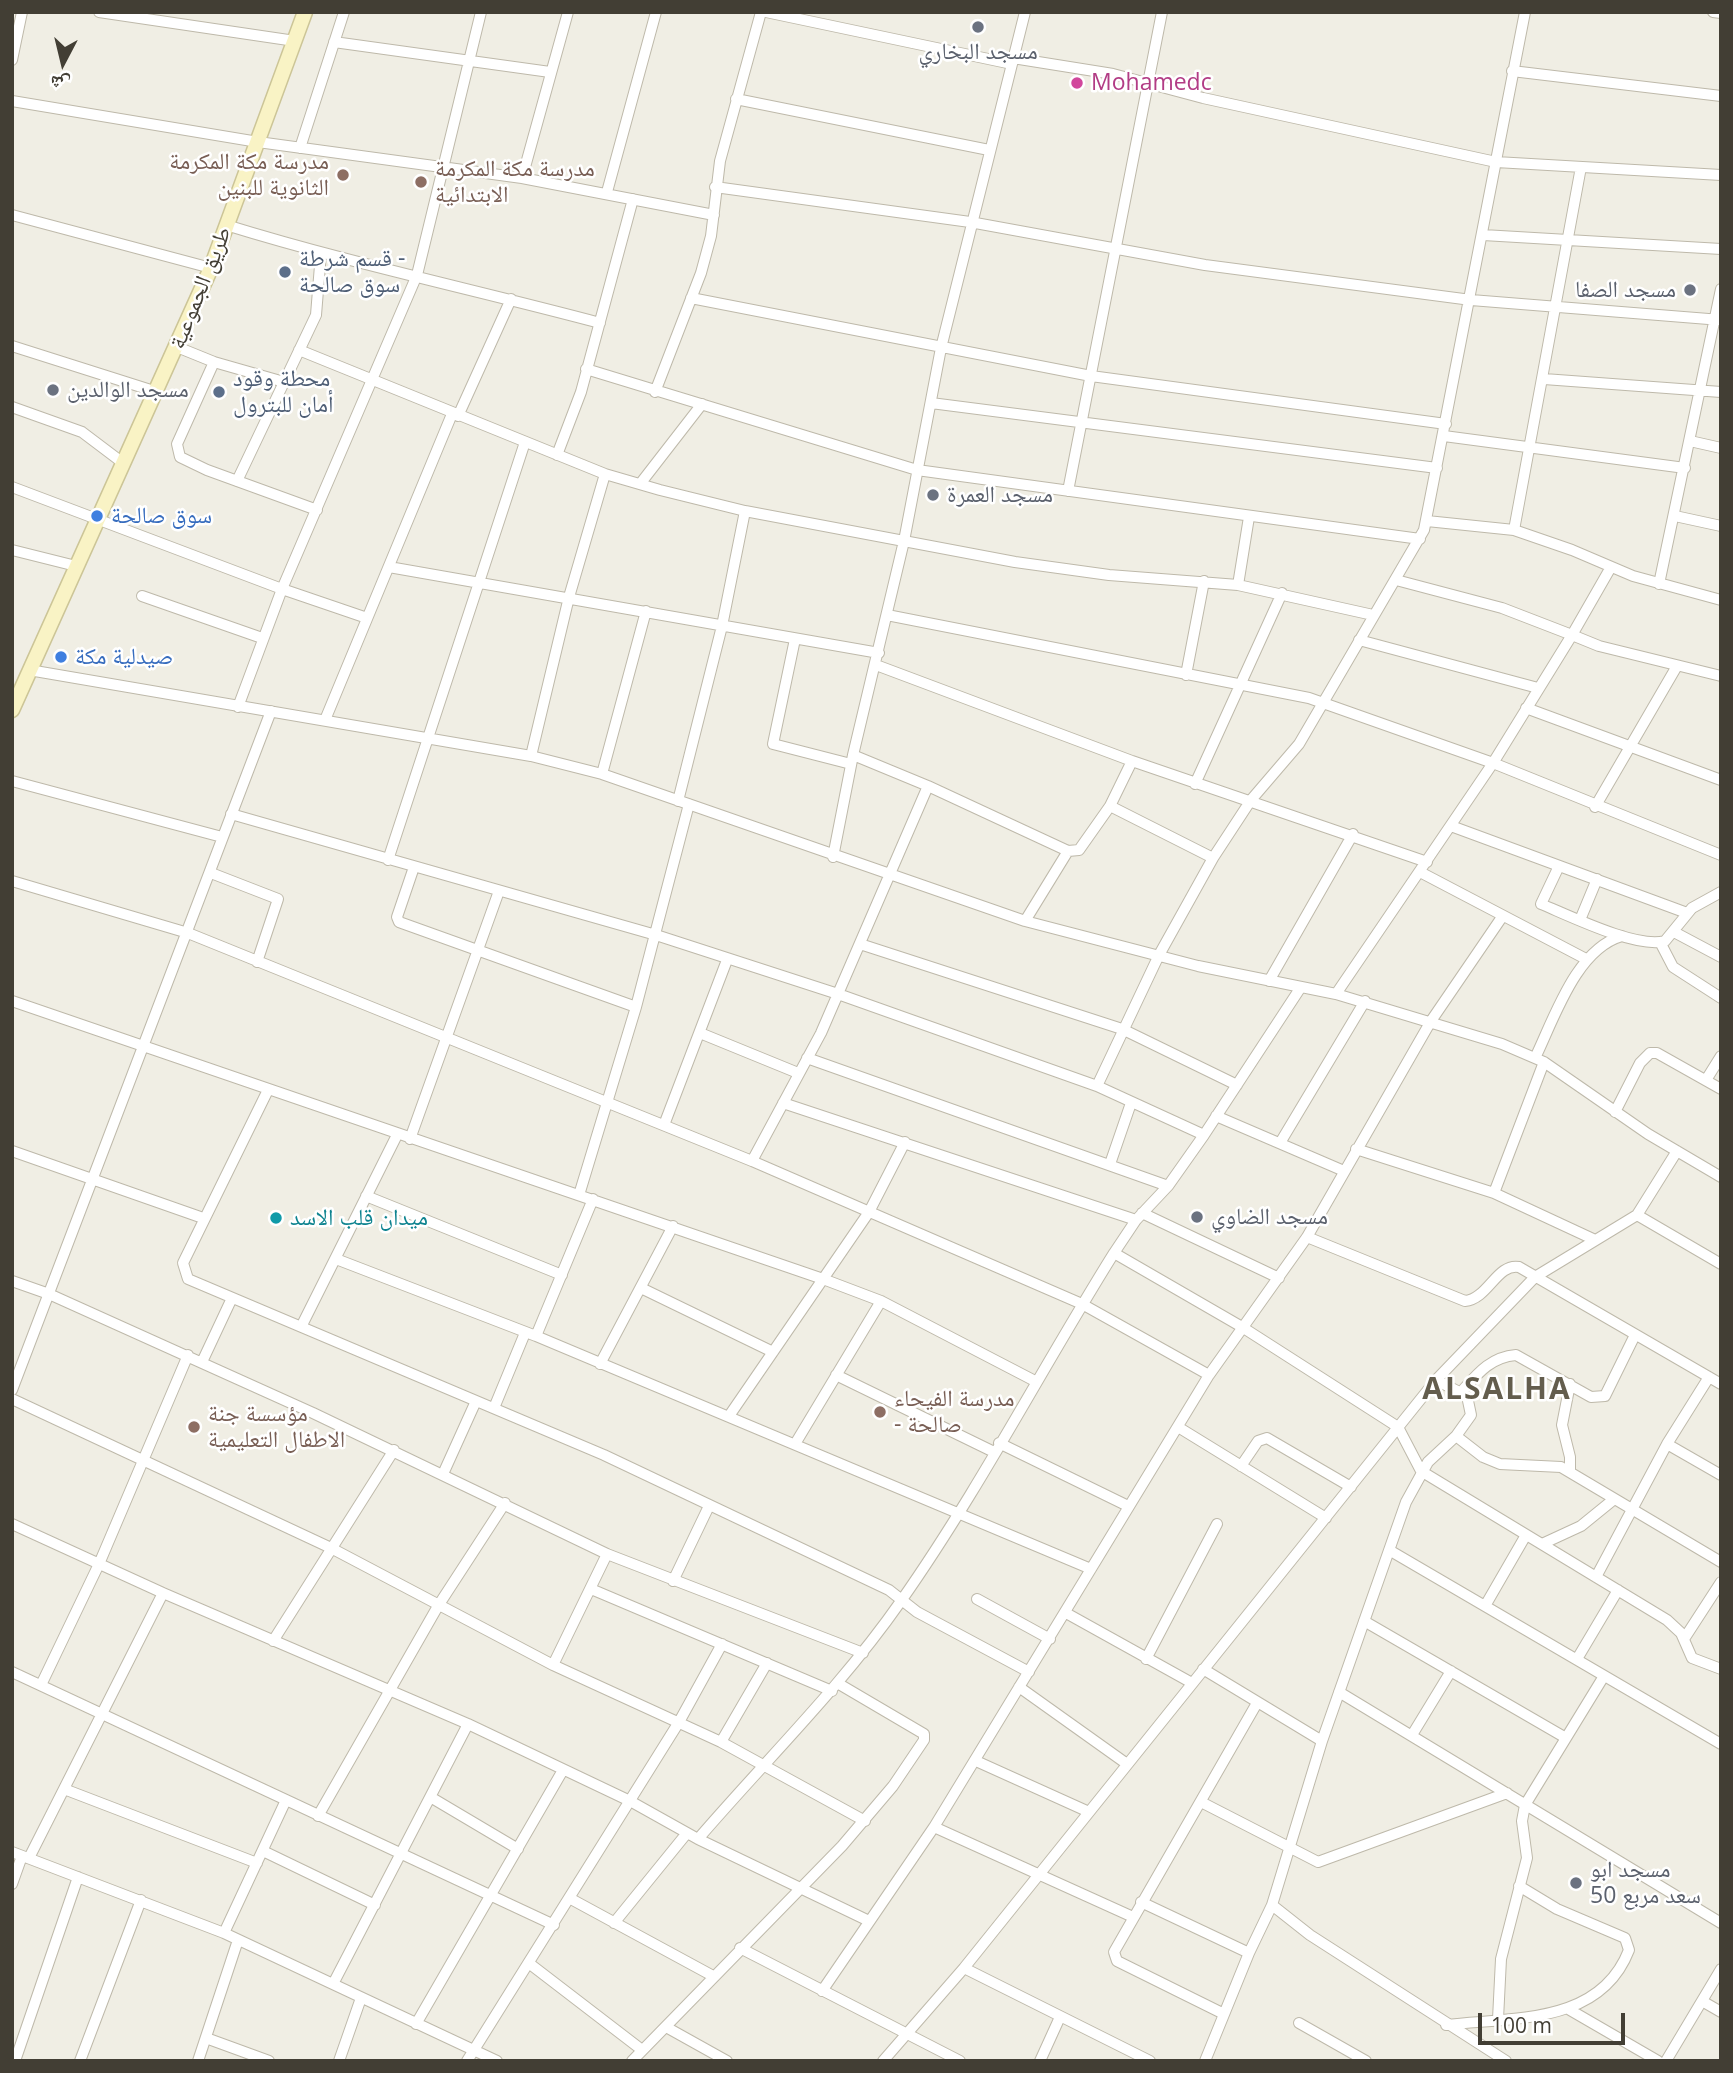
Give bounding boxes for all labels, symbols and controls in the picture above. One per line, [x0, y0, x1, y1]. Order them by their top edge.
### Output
marker: مسجد البخاري [970, 19, 986, 35]
north arrow [28, 28, 98, 98]
place label: مسجد البخاري [918, 38, 1038, 66]
place label: Mohamedc [1091, 69, 1212, 97]
text: ش [49, 70, 72, 98]
marker: Mohamedc [1069, 75, 1085, 91]
place label: مدرسة مكة المكرمة الثانوية للبنين [169, 148, 329, 202]
place label: مدرسة مكة المكرمة الابتدائية [435, 155, 595, 209]
marker: مدرسة مكة المكرمة الثانوية للبنين [335, 167, 351, 183]
marker: مدرسة مكة المكرمة الابتدائية [413, 174, 429, 190]
street label: طريق الجموعية [164, 223, 238, 353]
place label: قسم شرطة - سوق صالحة [299, 245, 405, 299]
marker: قسم شرطة - سوق صالحة [277, 264, 293, 280]
place label: مسجد الصفا [1575, 276, 1676, 304]
marker: مسجد الصفا [1682, 282, 1698, 298]
place label: محطة وقود أمان للبترول [233, 365, 333, 419]
place label: مسجد الوالدين [67, 376, 189, 404]
marker: مسجد الوالدين [45, 382, 61, 398]
marker: محطة وقود أمان للبترول [211, 384, 227, 400]
place label: مسجد العمرة [947, 481, 1053, 509]
marker: مسجد العمرة [925, 487, 941, 503]
place label: سوق صالحة [111, 502, 212, 530]
marker: سوق صالحة [89, 508, 105, 524]
place label: صيدلية مكة [75, 643, 173, 671]
marker: صيدلية مكة [53, 649, 69, 665]
place label: مسجد الضاوي [1211, 1203, 1328, 1231]
place label: ميدان قلب الاسد [290, 1204, 428, 1232]
marker: مسجد الضاوي [1189, 1209, 1205, 1225]
marker: ميدان قلب الاسد [268, 1210, 284, 1226]
district label: ALSALHA [1423, 1372, 1571, 1408]
place label: مدرسة الفيحاء - صالحة [894, 1385, 1014, 1439]
place label: مؤسسة جنة الاطفال التعليمية [208, 1400, 345, 1454]
marker: مدرسة الفيحاء - صالحة [872, 1404, 888, 1420]
marker: مؤسسة جنة الاطفال التعليمية [186, 1419, 202, 1435]
place label: مسجد ابو سعد مربع 50 [1590, 1856, 1701, 1910]
marker: مسجد ابو سعد مربع 50 [1568, 1875, 1584, 1891]
scale bar [1481, 2000, 1628, 2044]
text: 100 m [1491, 2011, 1552, 2039]

